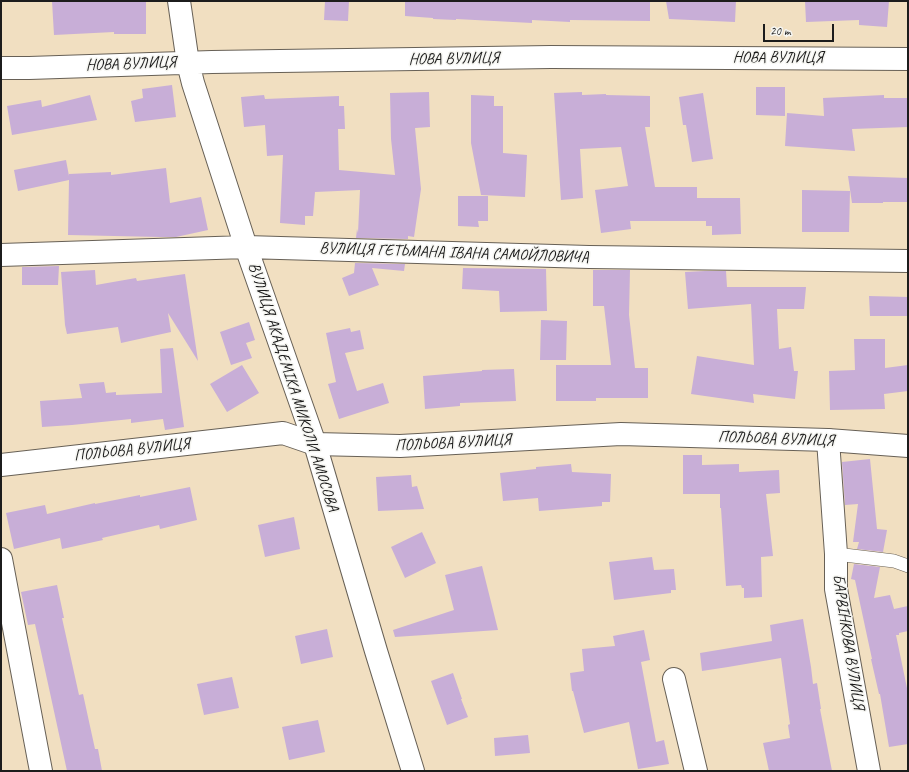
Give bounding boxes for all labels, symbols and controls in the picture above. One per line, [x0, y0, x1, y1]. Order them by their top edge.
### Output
scale bar [765, 16, 836, 42]
text: 20 m [770, 23, 790, 39]
street label: НОВА ВУЛИЦЯ [733, 48, 823, 68]
street label: НОВА ВУЛИЦЯ [409, 49, 499, 69]
street label: НОВА ВУЛИЦЯ [85, 53, 177, 75]
street label: ВУЛИЦЯ ГЕТЬМАНА ІВАНА САМОЙЛОВИЧА [319, 239, 589, 267]
street label: ВУЛИЦЯ АКАДЕМІКА МИКОЛИ АМОСОВА [244, 260, 342, 514]
street label: ПОЛЬОВА ВУЛИЦЯ [718, 427, 834, 451]
street label: ПОЛЬОВА ВУЛИЦЯ [394, 430, 512, 456]
street label: ПОЛЬОВА ВУЛИЦЯ [73, 434, 191, 466]
street label: БАРВІНКОВА ВУЛИЦЯ [828, 573, 868, 711]

